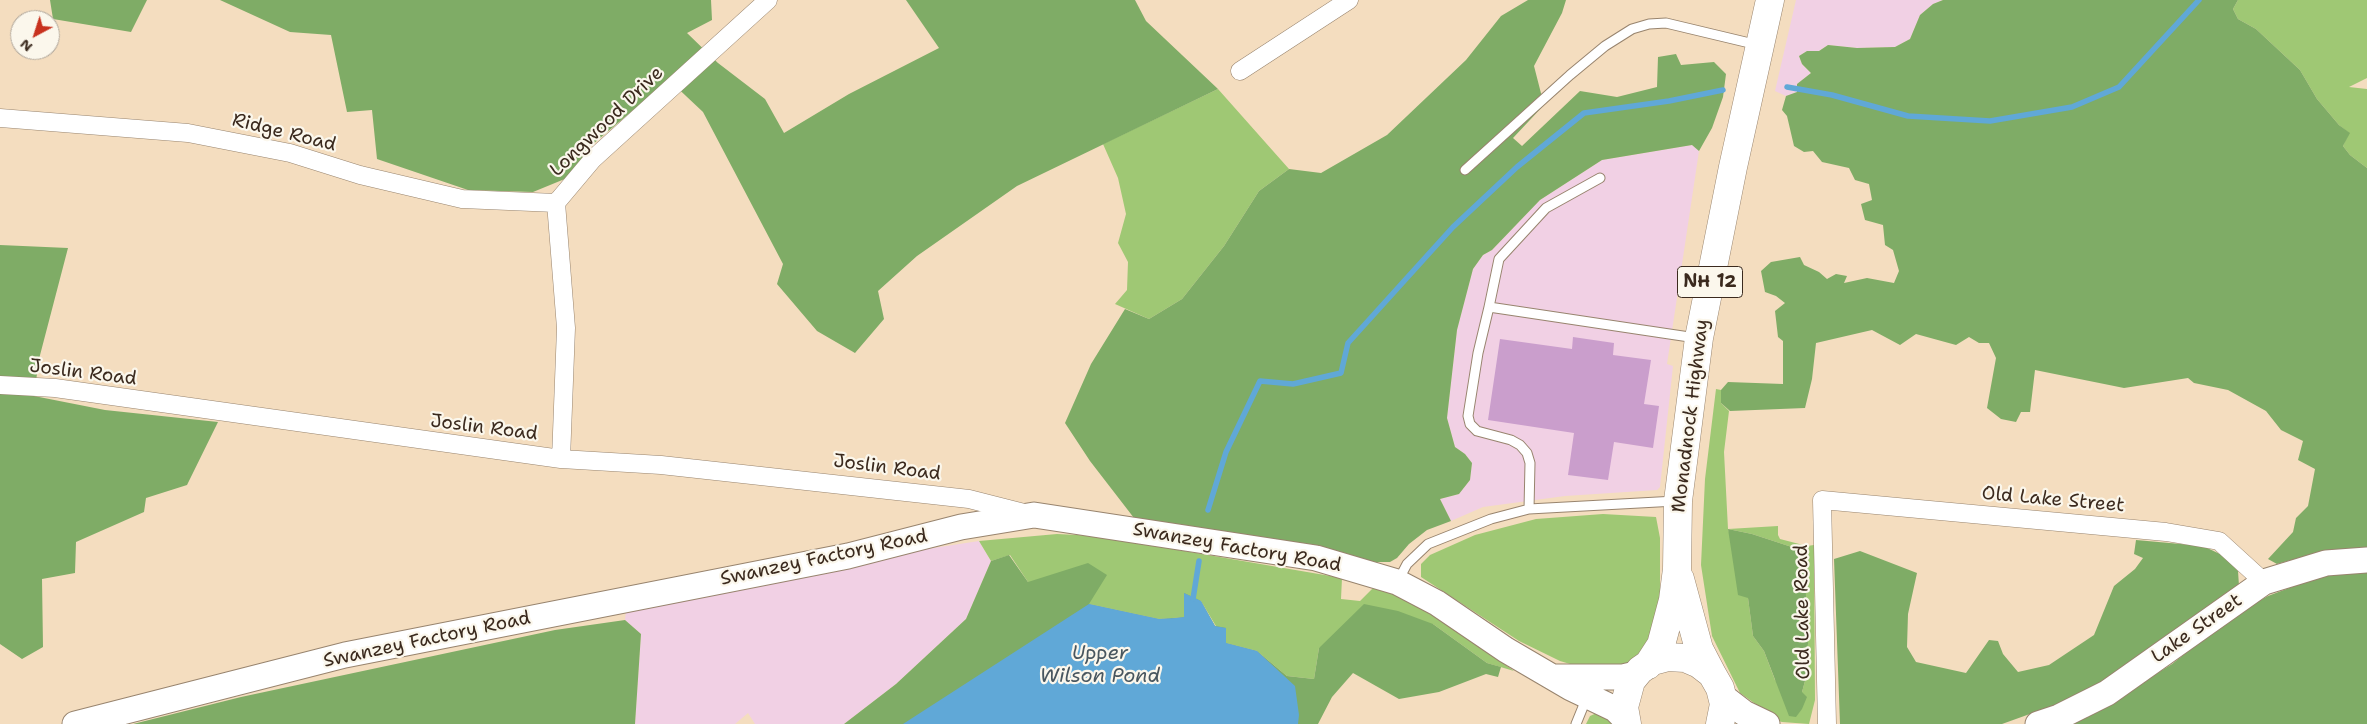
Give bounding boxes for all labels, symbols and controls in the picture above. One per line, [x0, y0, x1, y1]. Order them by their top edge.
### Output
north arrow [10, 10, 60, 60]
text: N [16, 35, 36, 56]
street label: Longwood Drive [546, 62, 668, 182]
street label: Ridge Road [230, 109, 338, 157]
road number: NH 12 [1678, 266, 1742, 298]
street label: Monadnock Highway [1668, 318, 1714, 514]
street label: Joslin Road [28, 355, 138, 391]
street label: Joslin Road [429, 410, 539, 446]
street label: Joslin Road [832, 450, 942, 486]
street label: Old Lake Street [1981, 482, 2125, 518]
street label: Swanzey Factory Road [1131, 518, 1343, 578]
street label: Swanzey Factory Road [718, 525, 930, 591]
street label: Old Lake Road [1790, 544, 1816, 680]
street label: Lake Street [2147, 589, 2247, 669]
street label: Swanzey Factory Road [321, 607, 533, 673]
water label: Upper Wilson Pond [1040, 642, 1160, 689]

